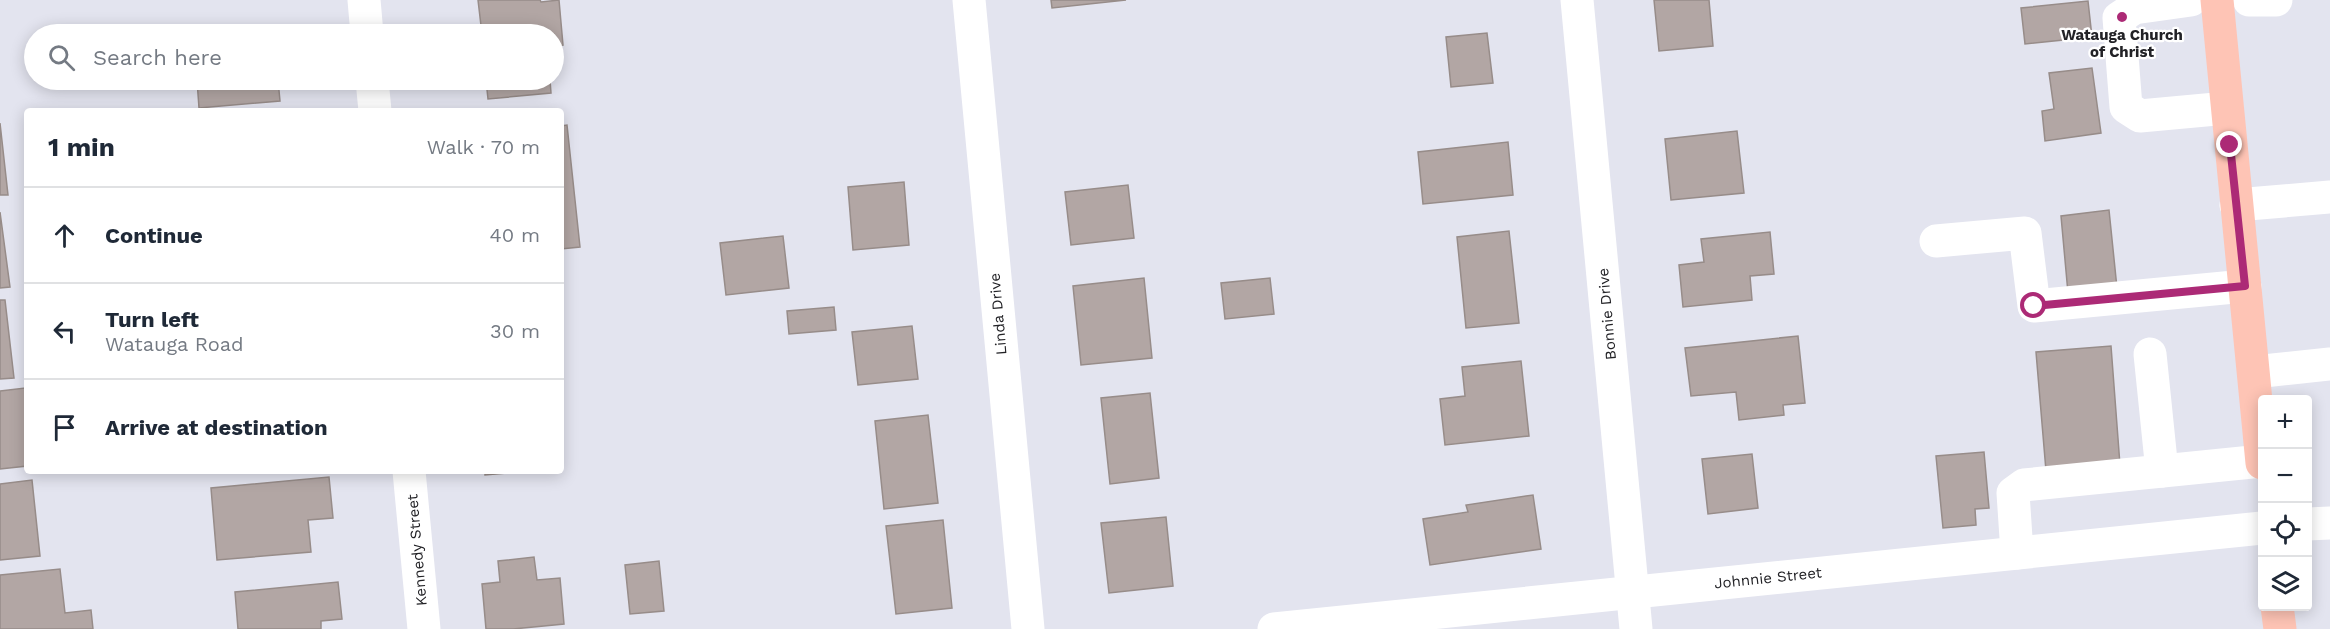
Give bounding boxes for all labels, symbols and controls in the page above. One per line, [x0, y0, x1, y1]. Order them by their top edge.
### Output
marker: Watauga Church of Christ [2115, 10, 2129, 24]
search box [24, 24, 564, 90]
place label: Watauga Church of Christ [2061, 26, 2183, 61]
icon: search [45, 41, 78, 74]
text: Search here [93, 45, 222, 70]
route end [2216, 131, 2242, 157]
text: 1 min [48, 132, 115, 162]
text: Walk · 70 m [427, 135, 540, 159]
icon: ahead [48, 219, 81, 252]
text: Continue [105, 223, 203, 248]
text: 40 m [489, 223, 540, 247]
street label: Bonnie Drive [1594, 267, 1620, 361]
street label: Linda Drive [985, 272, 1011, 356]
route start [2020, 292, 2046, 318]
text: Turn left [105, 307, 199, 332]
icon: left [48, 315, 81, 348]
text: 30 m [490, 319, 540, 343]
text: Watauga Road [105, 332, 244, 356]
map controls [2258, 395, 2312, 611]
button: + [2258, 395, 2312, 449]
icon: arrive [48, 411, 81, 444]
text: Arrive at destination [105, 415, 328, 440]
button: − [2258, 449, 2312, 503]
street label: Kennedy Street [403, 493, 431, 607]
button: locate [2258, 503, 2312, 557]
button: layers [2258, 557, 2312, 611]
street label: Johnnie Street [1713, 563, 1823, 593]

